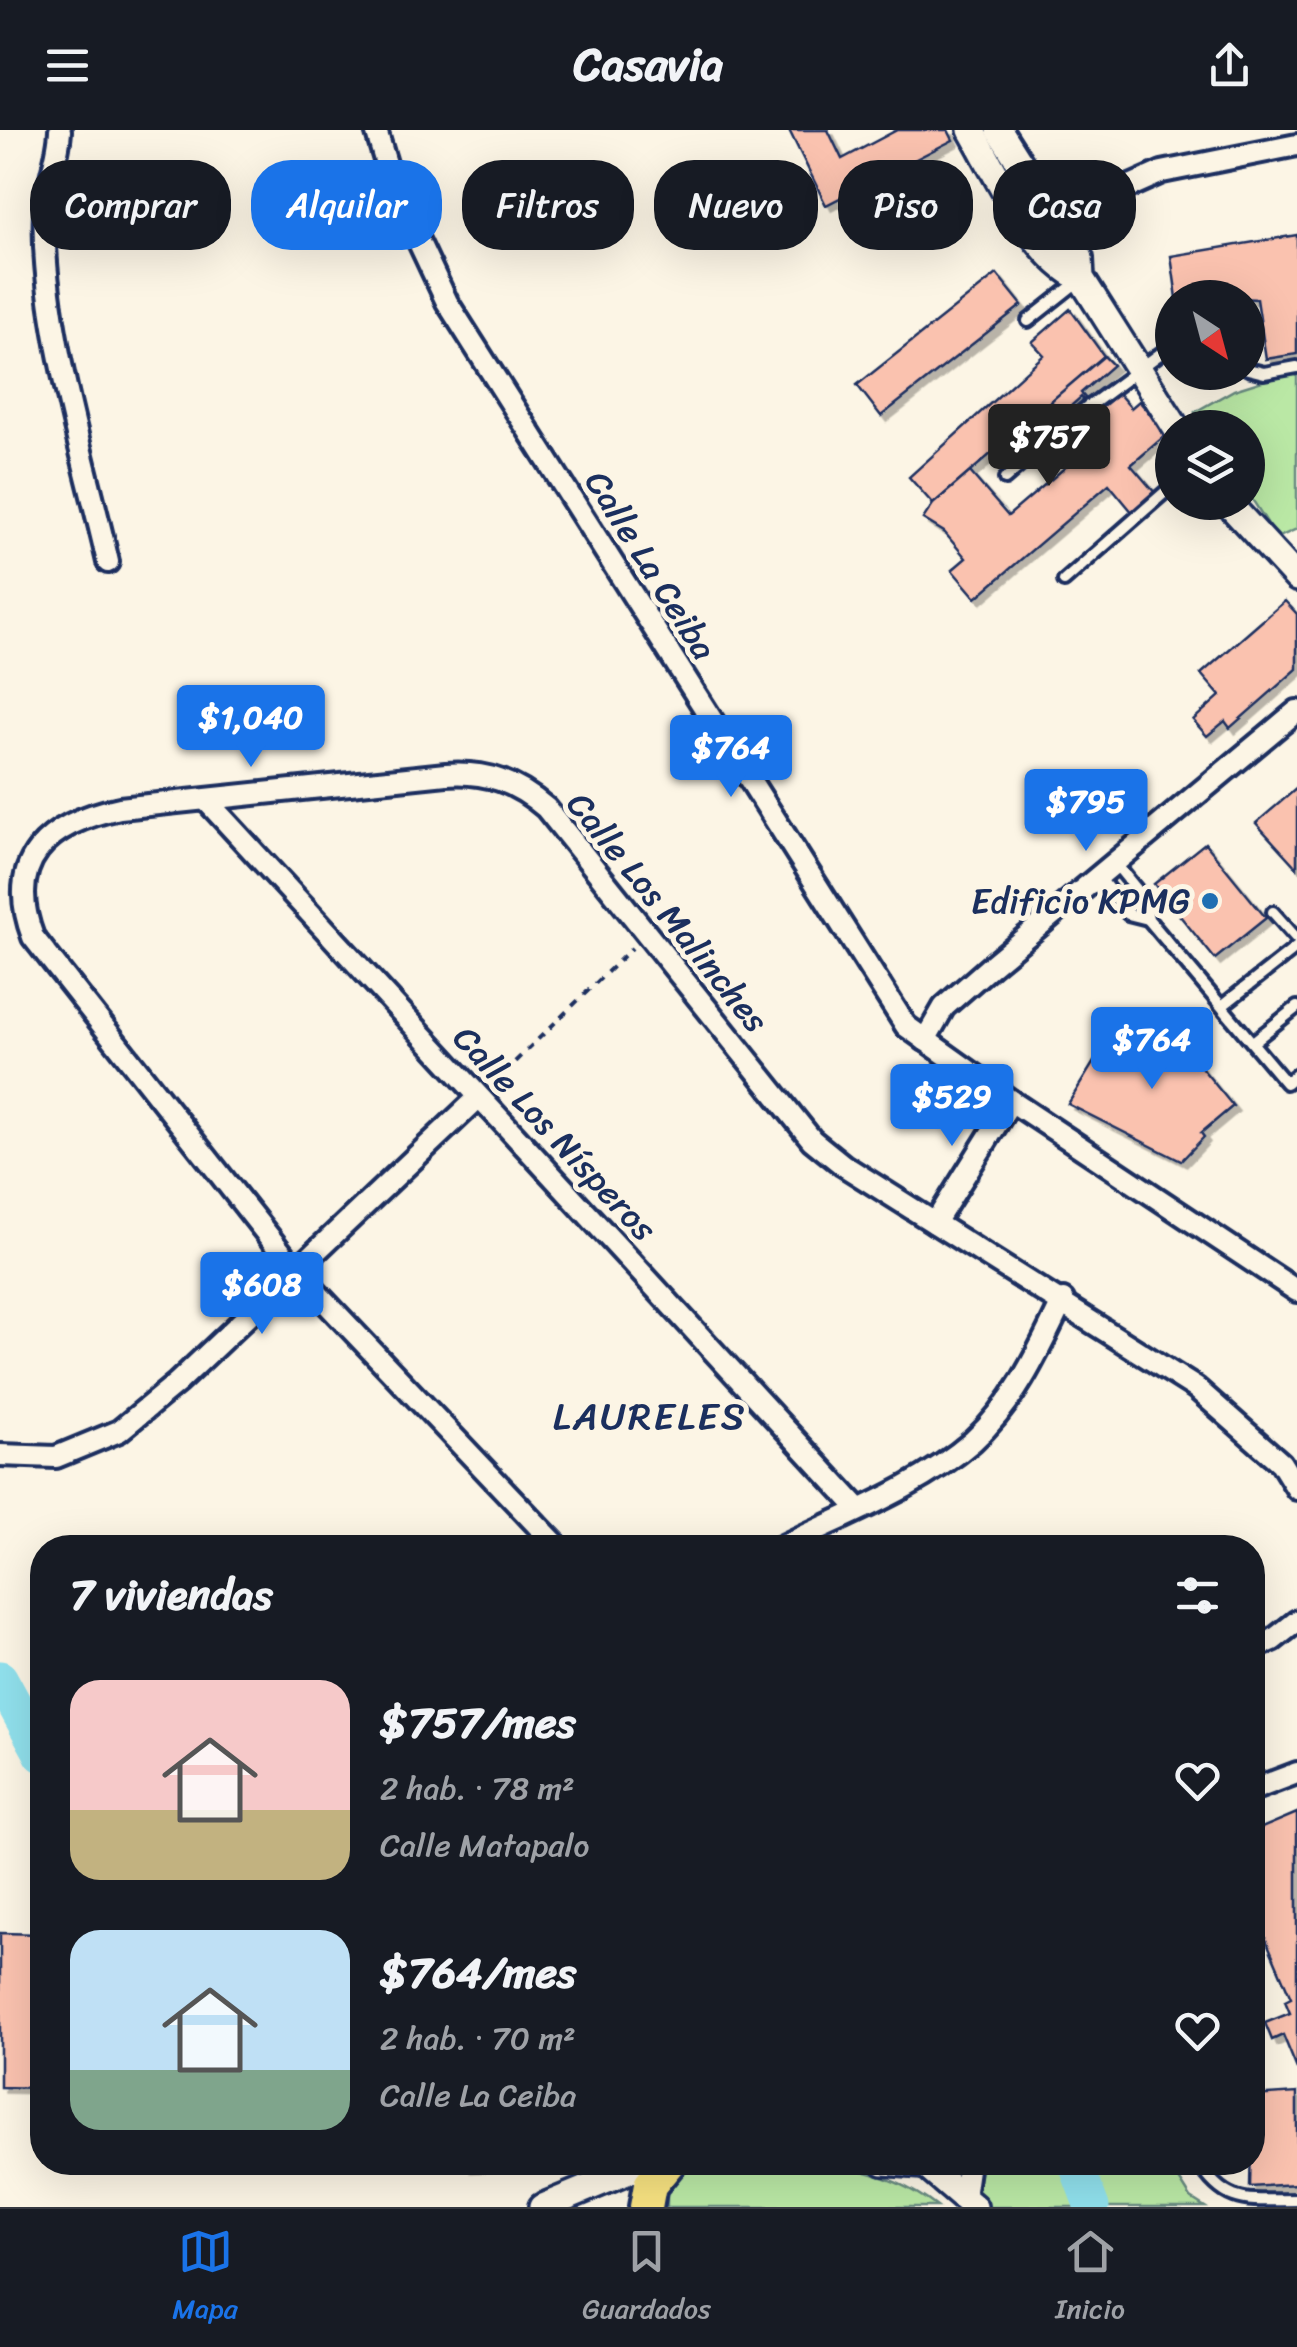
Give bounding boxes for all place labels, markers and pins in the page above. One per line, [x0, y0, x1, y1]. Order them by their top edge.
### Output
pin: $757 [990, 404, 1108, 489]
pin: $1,040 [170, 685, 332, 770]
pin: $764 [672, 715, 790, 800]
pin: $795 [1027, 769, 1145, 854]
place label: Edificio KPMG [971, 870, 1190, 932]
marker: Edificio KPMG [1199, 890, 1221, 912]
pin: $764 [1093, 1007, 1211, 1092]
pin: $529 [893, 1064, 1011, 1149]
pin: $608 [203, 1252, 321, 1337]

